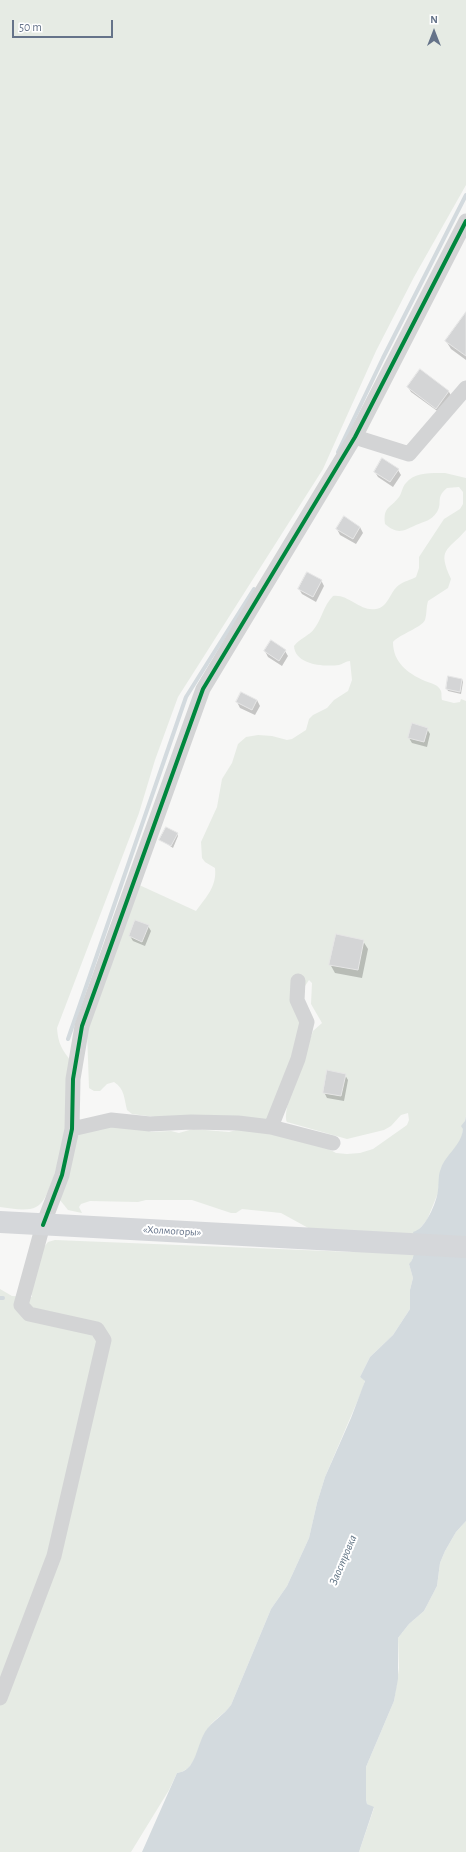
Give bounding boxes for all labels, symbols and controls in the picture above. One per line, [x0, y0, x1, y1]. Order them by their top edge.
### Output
scale bar [14, 12, 115, 38]
north arrow [414, 12, 454, 52]
text: N [430, 14, 438, 25]
text: 50 m [19, 21, 42, 33]
street label: «Холмогоры» [143, 1223, 201, 1239]
water label: Заостровка [326, 1533, 360, 1587]

